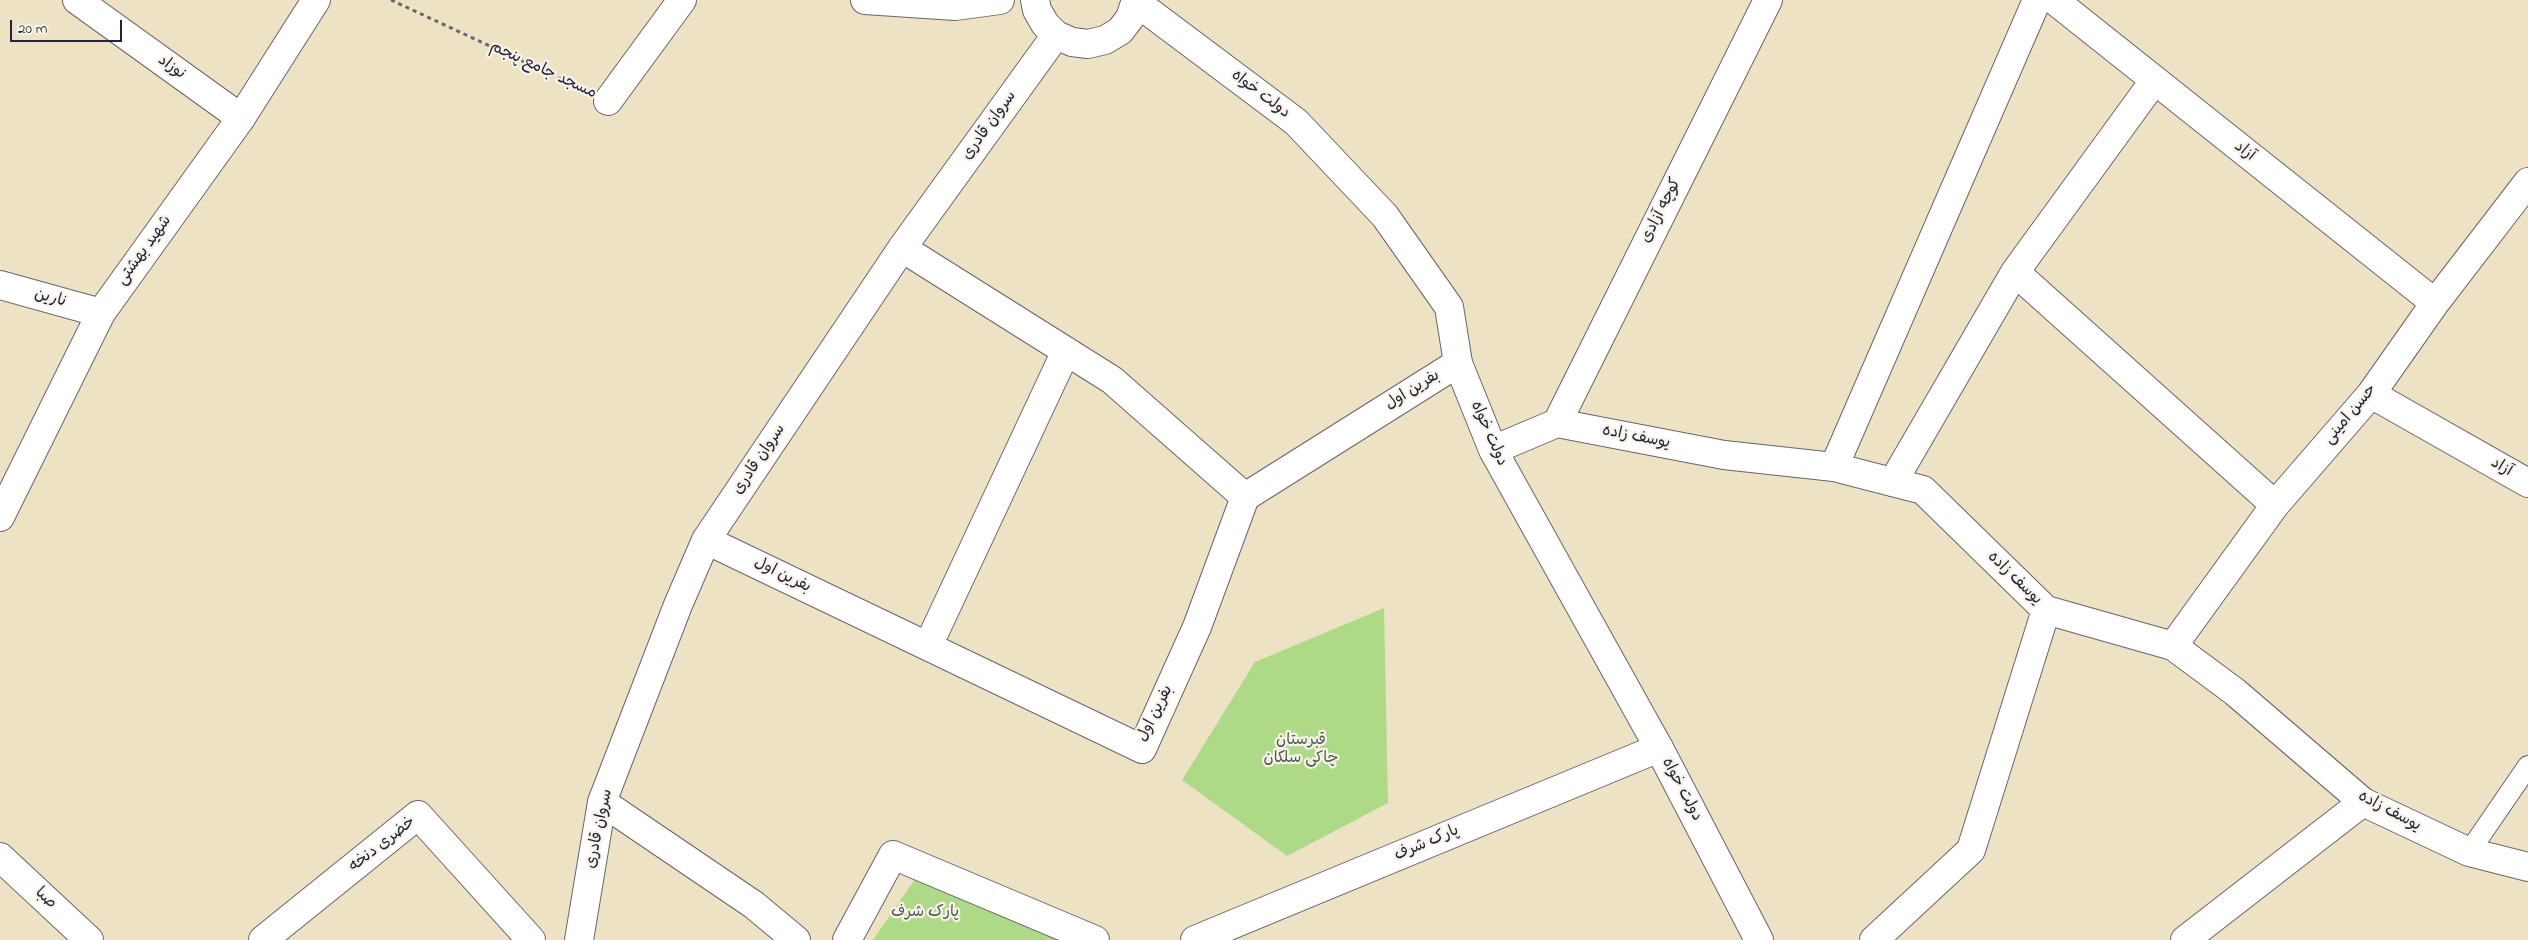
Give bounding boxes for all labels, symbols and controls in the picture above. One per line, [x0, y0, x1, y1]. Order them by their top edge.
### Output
scale bar [12, 10, 125, 42]
text: 20 m [18, 18, 47, 40]
street label: مسجد جامع پنجم [487, 38, 599, 104]
street label: نوزاد [153, 52, 189, 84]
street label: دولت خواه [1227, 67, 1293, 123]
street label: سروان قادری [958, 88, 1022, 164]
street label: آزاد [2230, 138, 2258, 166]
street label: کوچه آزادی [1637, 175, 1687, 247]
street label: شهید بهشتی [113, 212, 177, 290]
street label: نارین [32, 286, 68, 312]
street label: بفرین اول [1382, 367, 1444, 415]
street label: حسن امینی [2320, 381, 2382, 449]
street label: دولت خواه [1465, 399, 1511, 469]
street label: سروان قادری [729, 421, 791, 499]
street label: یوسف زاده [1600, 422, 1672, 454]
street label: آزاد [2487, 454, 2515, 482]
street label: یوسف زاده [1983, 548, 2045, 610]
street label: بفرین اول [751, 554, 813, 598]
street label: بفرین اول [1134, 683, 1178, 745]
park label: قبرستان چاکی سلکان [1263, 731, 1339, 769]
street label: دولت خواه [1656, 755, 1706, 825]
street label: سروان قادری [582, 787, 618, 871]
street label: یوسف زاده [2354, 787, 2424, 837]
street label: خضری دنخه [346, 813, 420, 877]
street label: پارک شرف [1392, 822, 1462, 866]
street label: صبا [30, 884, 60, 914]
park label: پارک شرف [891, 903, 959, 923]

